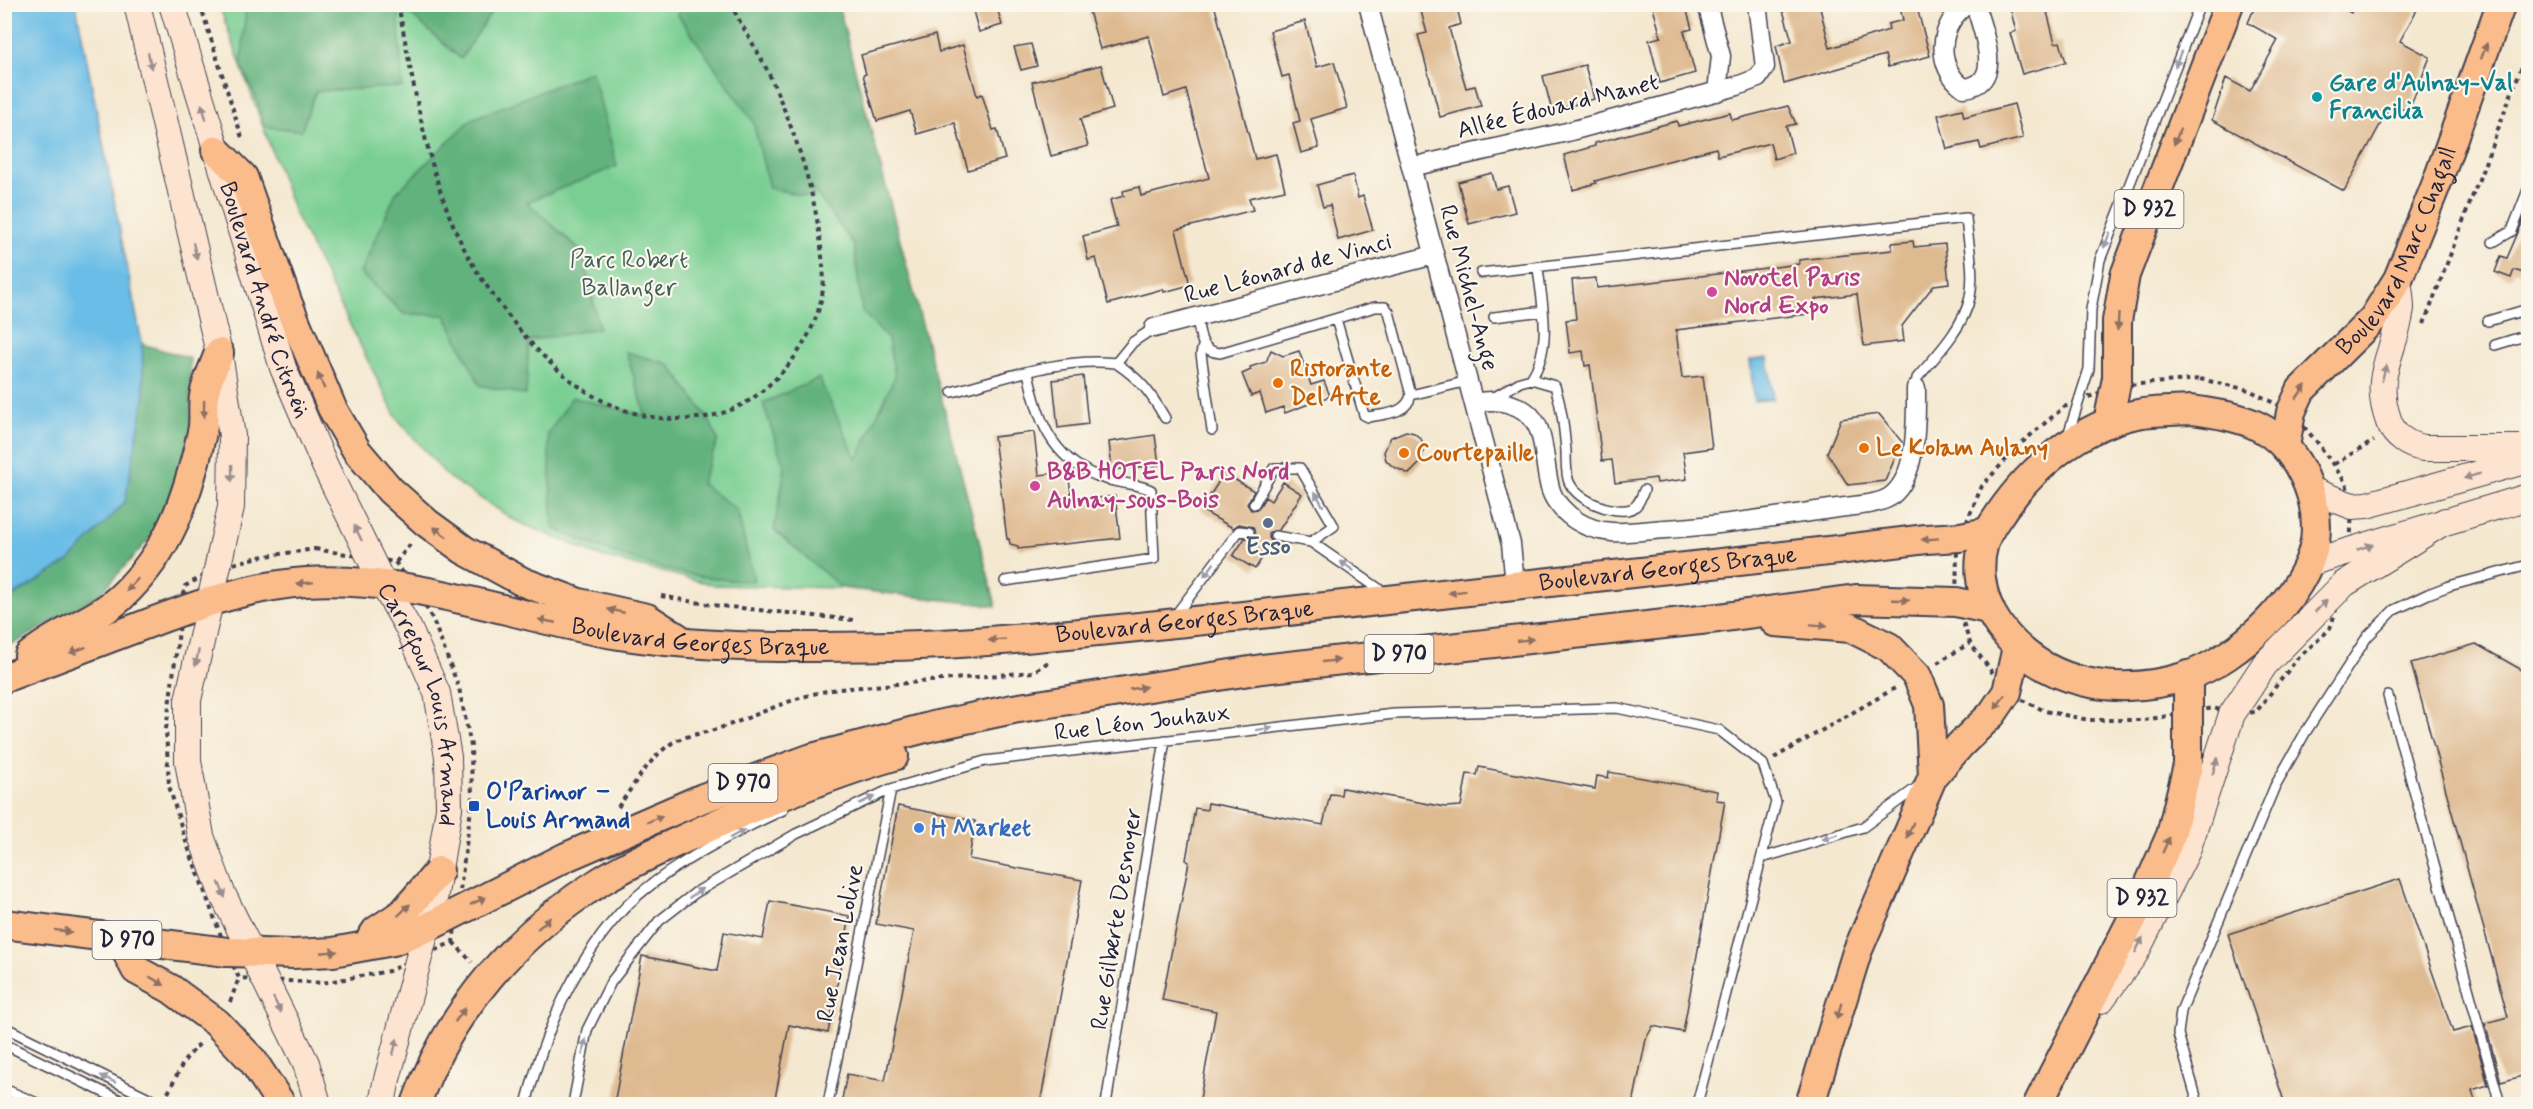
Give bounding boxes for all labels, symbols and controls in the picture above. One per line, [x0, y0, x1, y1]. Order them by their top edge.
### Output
one-way arrow [2480, 42, 2489, 60]
one-way arrow [2173, 50, 2183, 68]
one-way arrow [146, 52, 156, 71]
street label: Allée Édouard Manet [1453, 65, 1662, 147]
place label: Gare d'Aulnay-Val Francilia [2329, 68, 2513, 127]
marker: Gare d'Aulnay-Val Francilia [2310, 90, 2324, 104]
one-way arrow [199, 103, 208, 121]
one-way arrow [2172, 128, 2181, 146]
street label: Boulevard Marc Chagall [2329, 142, 2464, 362]
street label: Boulevard André Citroën [212, 178, 318, 423]
road number: D 932 [2114, 190, 2184, 228]
street label: Rue Michel-Ange [1428, 202, 1505, 375]
street label: Rue Léonard de Vinci [1181, 226, 1395, 312]
one-way arrow [2102, 232, 2112, 250]
one-way arrow [191, 242, 200, 261]
park label: Parc Robert Ballanger [570, 245, 688, 307]
place label: Novotel Paris Nord Expo [1724, 263, 1860, 322]
marker: Novotel Paris Nord Expo [1705, 285, 1719, 299]
one-way arrow [2113, 313, 2123, 332]
place label: Ristorante Del Arte [1290, 354, 1393, 413]
one-way arrow [2380, 364, 2390, 383]
one-way arrow [316, 372, 326, 390]
marker: Ristorante Del Arte [1271, 376, 1285, 390]
one-way arrow [2295, 384, 2307, 399]
one-way arrow [199, 399, 208, 418]
place label: Le Kolam Aulany [1876, 433, 2048, 464]
place label: Courtepaille [1416, 438, 1535, 469]
marker: Le Kolam Aulany [1857, 441, 1871, 455]
marker: Courtepaille [1397, 446, 1411, 460]
place label: B&B HOTEL Paris Nord Aulnay-sous-Bois [1047, 457, 1289, 516]
one-way arrow [227, 464, 236, 483]
one-way arrow [2463, 471, 2481, 481]
marker: B&B HOTEL Paris Nord Aulnay-sous-Bois [1028, 479, 1042, 493]
one-way arrow [1313, 491, 1324, 507]
marker: Esso [1261, 516, 1275, 530]
one-way arrow [354, 525, 363, 542]
one-way arrow [432, 527, 447, 539]
place label: Esso [1245, 532, 1291, 563]
one-way arrow [1920, 534, 1939, 544]
street label: Boulevard Georges Braque [1537, 539, 1799, 599]
one-way arrow [2356, 542, 2374, 552]
one-way arrow [1339, 560, 1355, 572]
one-way arrow [1204, 562, 1216, 577]
street label: Carrefour Louis Armand [370, 577, 465, 829]
one-way arrow [125, 578, 139, 593]
one-way arrow [295, 578, 314, 588]
one-way arrow [1447, 587, 1466, 597]
street label: Boulevard Georges Braque [1054, 593, 1315, 651]
one-way arrow [1892, 596, 1911, 605]
one-way arrow [2314, 600, 2328, 614]
one-way arrow [607, 606, 626, 616]
street label: Boulevard Georges Braque [568, 611, 830, 664]
one-way arrow [538, 616, 557, 625]
one-way arrow [1809, 621, 1828, 630]
one-way arrow [987, 635, 1006, 644]
road number: D 970 [1364, 635, 1434, 673]
one-way arrow [1516, 635, 1535, 644]
one-way arrow [69, 646, 87, 655]
one-way arrow [192, 649, 201, 668]
one-way arrow [1322, 656, 1341, 666]
one-way arrow [1129, 683, 1148, 692]
one-way arrow [1995, 694, 2006, 710]
street label: Rue Léon Jouhaux [1053, 697, 1232, 749]
one-way arrow [1254, 724, 1273, 734]
one-way arrow [2211, 757, 2220, 775]
road number: D 970 [708, 764, 777, 802]
place label: O'Parinor – Louis Armand [486, 777, 630, 836]
one-way arrow [859, 796, 876, 805]
marker: O'Parinor – Louis Armand [467, 799, 481, 813]
street label: Rue Gilberte Desnoyer [1084, 806, 1150, 1032]
place label: H Market [931, 813, 1031, 844]
one-way arrow [646, 814, 664, 823]
marker: H Market [912, 821, 926, 835]
one-way arrow [1905, 821, 1915, 839]
one-way arrow [729, 829, 746, 839]
one-way arrow [1821, 833, 1839, 842]
one-way arrow [2162, 836, 2172, 854]
street label: Rue Jean Lolive [810, 861, 872, 1025]
road number: D 932 [2108, 879, 2176, 917]
one-way arrow [217, 882, 227, 900]
one-way arrow [688, 888, 704, 899]
one-way arrow [470, 896, 487, 905]
one-way arrow [396, 904, 410, 918]
one-way arrow [537, 916, 552, 930]
road number: D 970 [92, 921, 162, 959]
one-way arrow [53, 927, 72, 936]
one-way arrow [2135, 936, 2144, 953]
one-way arrow [320, 947, 339, 956]
one-way arrow [149, 976, 166, 986]
one-way arrow [273, 996, 282, 1013]
one-way arrow [1834, 1002, 1843, 1020]
one-way arrow [454, 1007, 466, 1023]
one-way arrow [580, 1037, 589, 1056]
one-way arrow [391, 1038, 400, 1056]
one-way arrow [100, 1074, 117, 1083]

